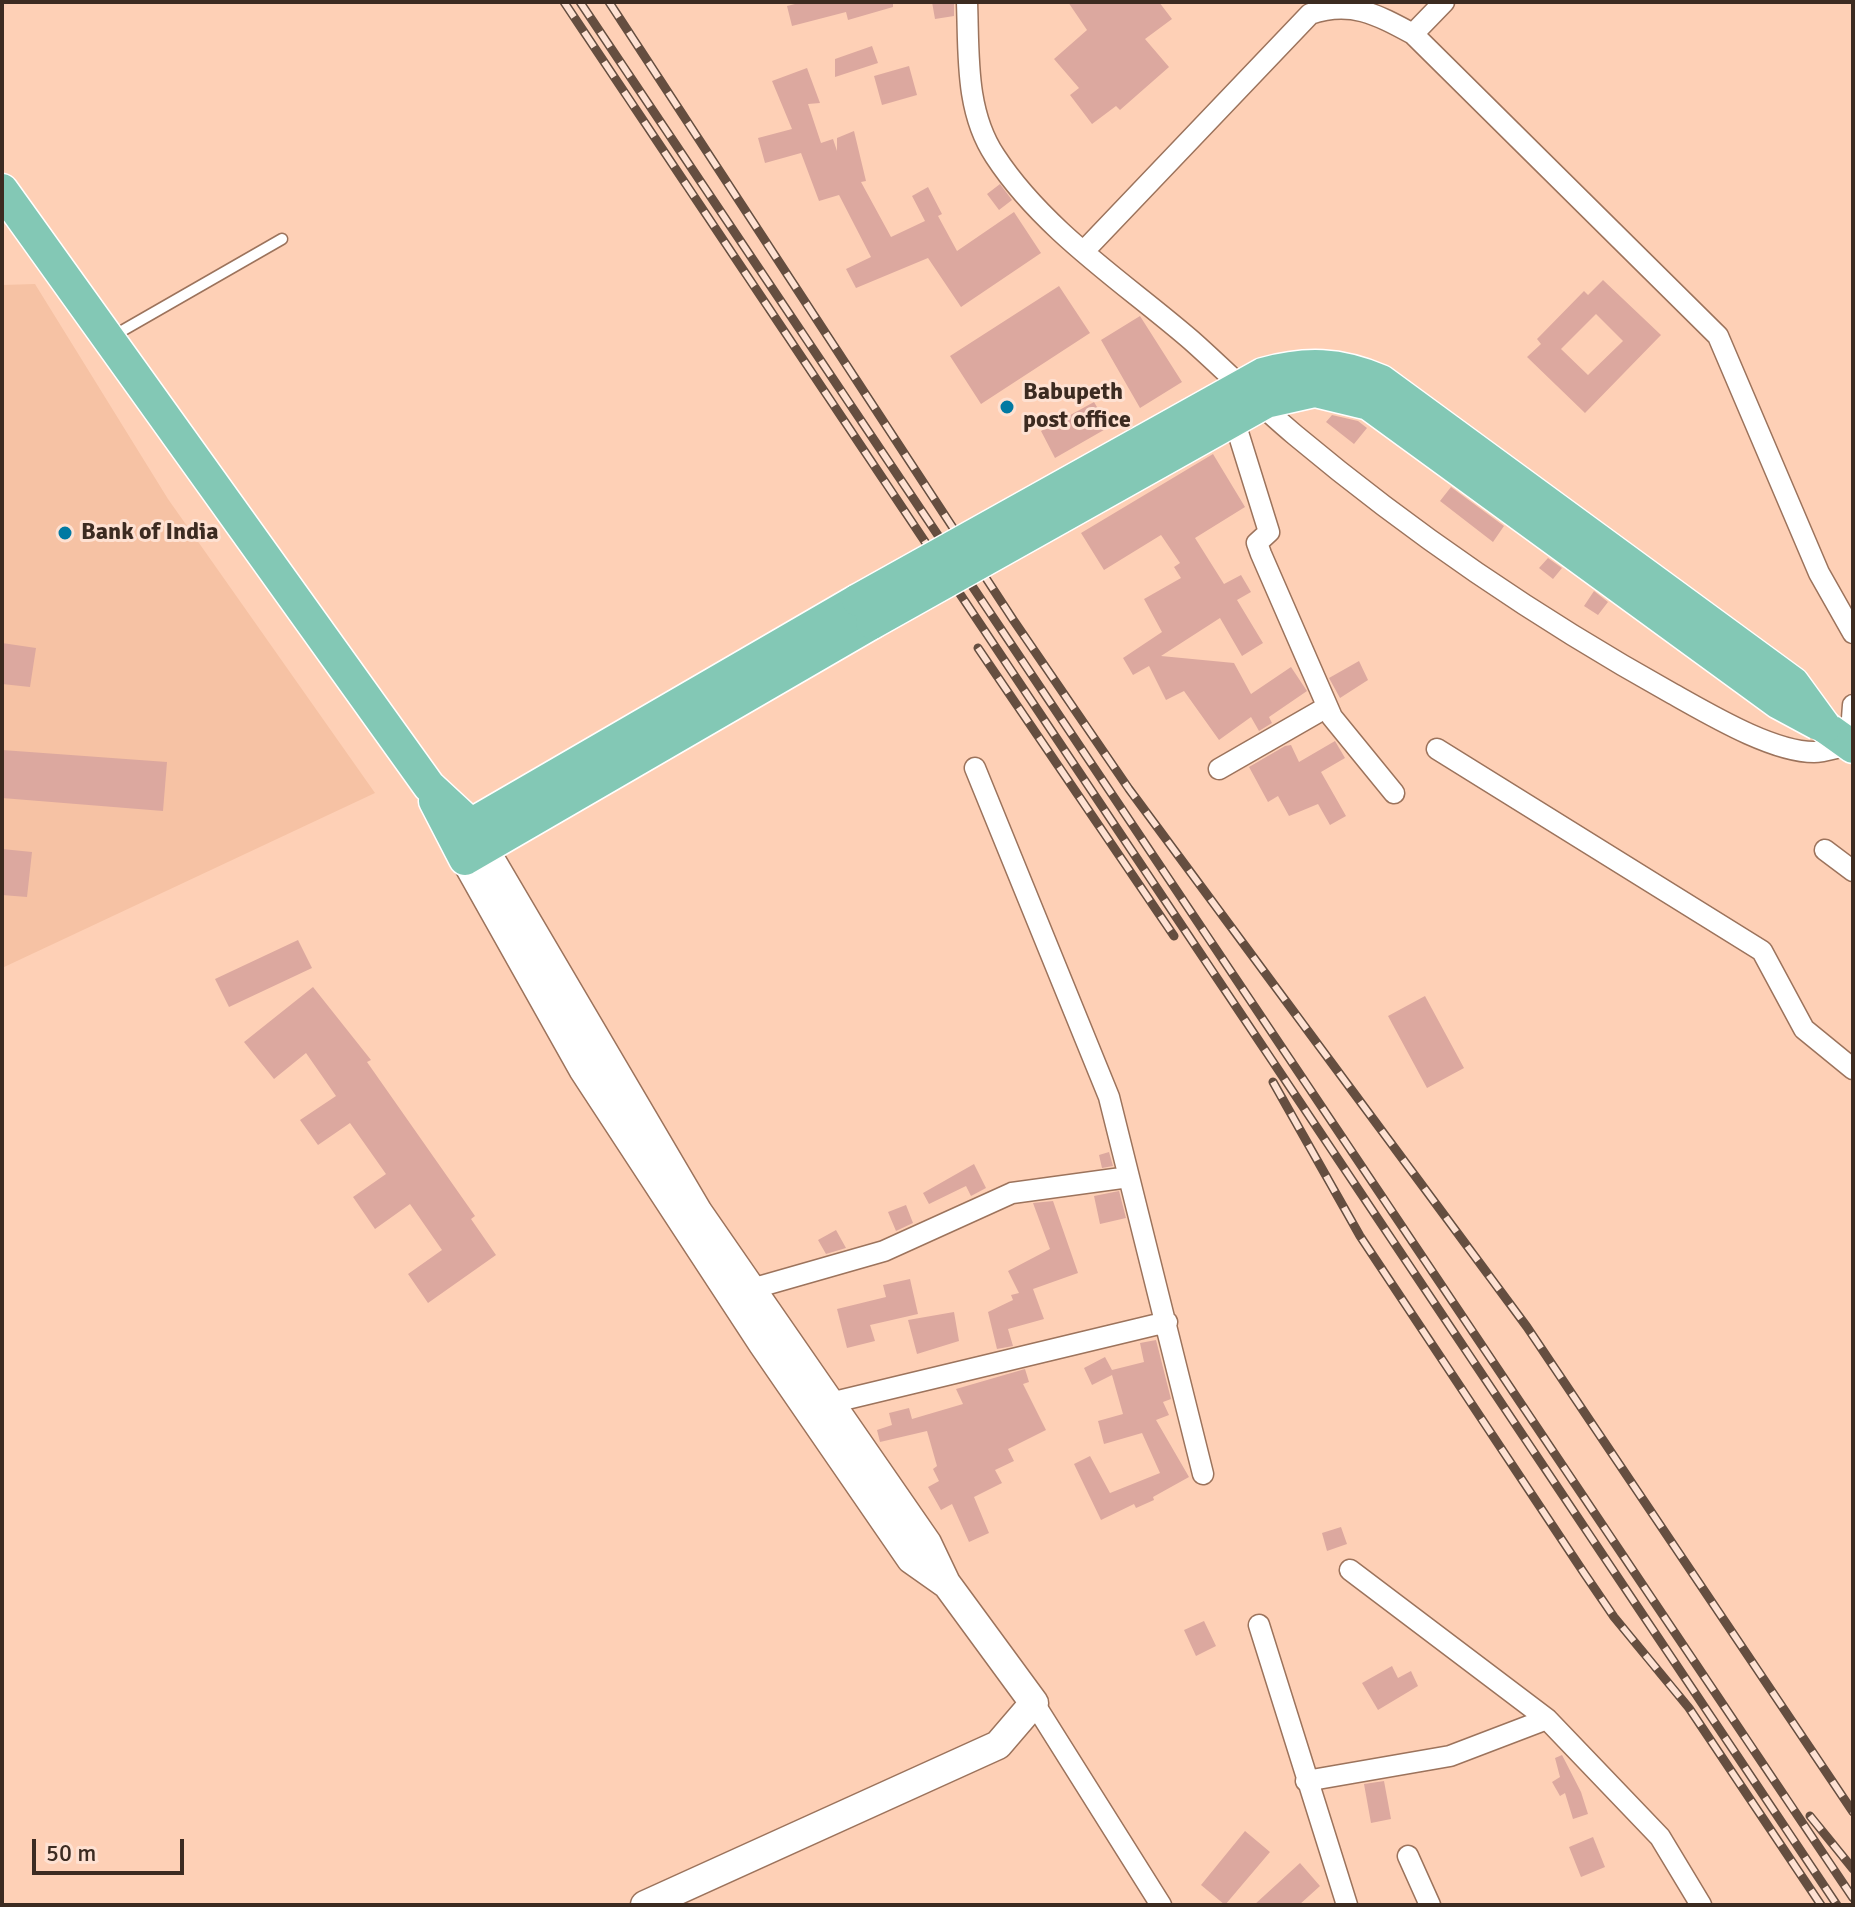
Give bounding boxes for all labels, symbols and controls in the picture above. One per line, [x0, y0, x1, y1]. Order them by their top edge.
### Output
place label: Babupeth post office [1023, 379, 1131, 435]
marker: Babupeth post office [998, 398, 1016, 416]
place label: Bank of India [81, 519, 219, 547]
marker: Bank of India [56, 524, 74, 542]
scale bar [36, 1823, 188, 1873]
text: 50 m [46, 1838, 96, 1868]

